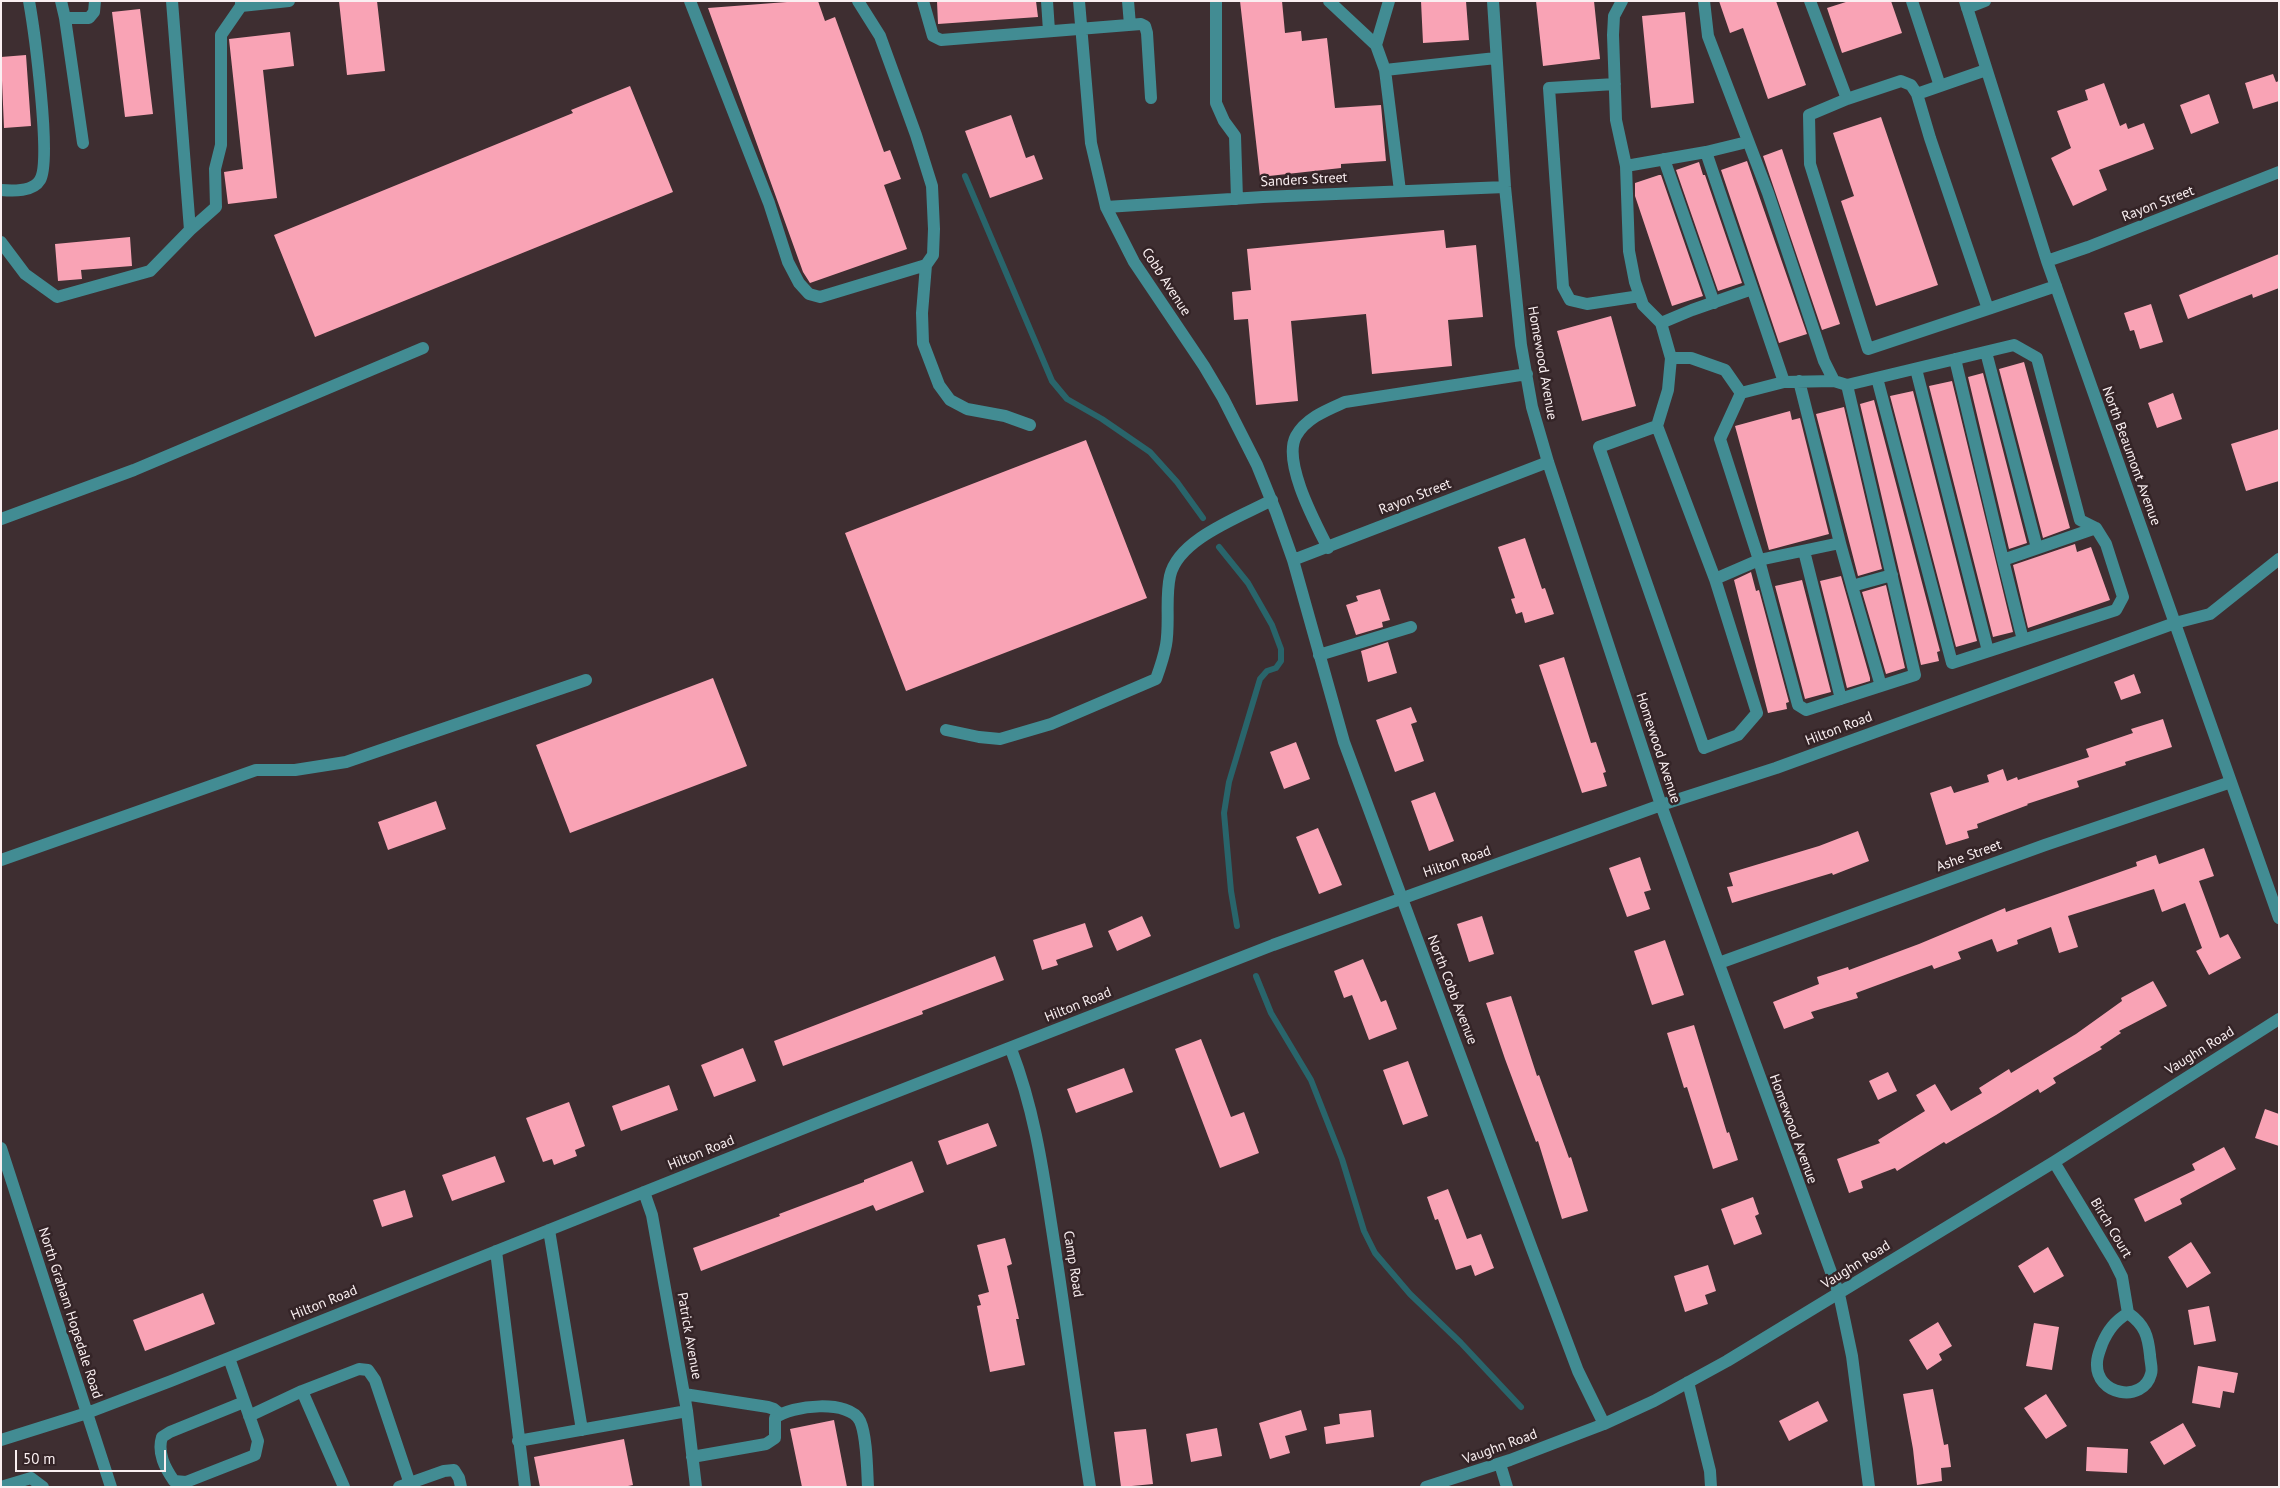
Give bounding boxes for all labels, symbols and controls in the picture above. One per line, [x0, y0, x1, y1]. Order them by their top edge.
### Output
street label: Sanders Street [1260, 169, 1348, 191]
street label: Rayon Street [2119, 183, 2197, 225]
street label: Cobb Avenue [1138, 245, 1194, 319]
street label: Homewood Avenue [1524, 305, 1560, 421]
street label: North Beaumont Avenue [2098, 384, 2164, 528]
street label: Rayon Street [1376, 476, 1454, 518]
street label: Homewood Avenue [1632, 691, 1684, 805]
street label: Hilton Road [1803, 709, 1875, 749]
street label: Ashe Street [1934, 836, 2004, 876]
street label: Hilton Road [1421, 843, 1493, 881]
street label: North Cobb Avenue [1423, 933, 1481, 1047]
street label: Hilton Road [1042, 984, 1114, 1026]
street label: Vaughn Road [2162, 1023, 2238, 1079]
street label: Homewood Avenue [1765, 1072, 1821, 1186]
street label: Hilton Road [665, 1132, 737, 1174]
street label: Birch Court [2087, 1195, 2135, 1261]
street label: North Graham Hopedale Road [34, 1225, 106, 1401]
street label: Camp Road [1059, 1230, 1087, 1298]
street label: Vaughn Road [1818, 1237, 1894, 1293]
street label: Hilton Road [288, 1282, 360, 1324]
street label: Patrick Avenue [673, 1291, 705, 1381]
street label: Vaughn Road [1461, 1426, 1539, 1468]
scale bar [18, 1440, 169, 1472]
text: 50 m [23, 1449, 56, 1468]

